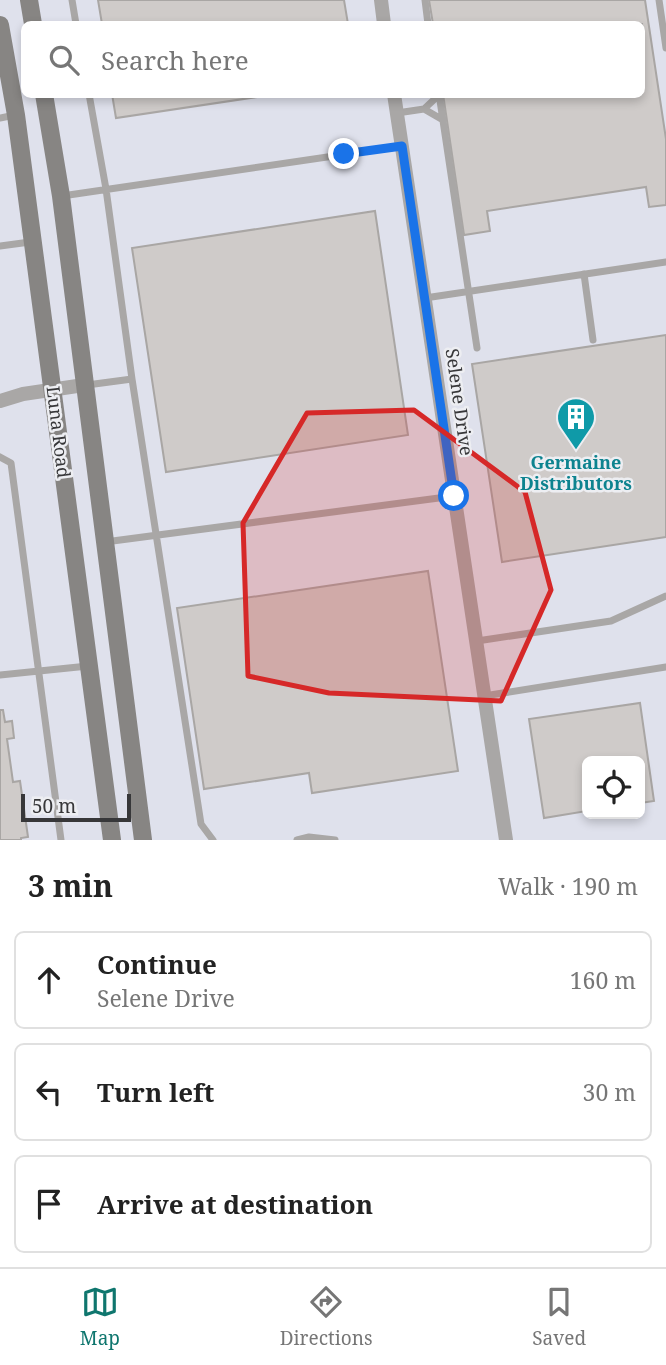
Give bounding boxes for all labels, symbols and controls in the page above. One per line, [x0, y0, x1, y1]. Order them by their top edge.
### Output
search box [21, 21, 645, 98]
icon: search [45, 41, 83, 79]
text: Search here [101, 42, 249, 78]
route end [328, 138, 359, 169]
street label: Selene Drive [441, 347, 479, 457]
street label: Luna Road [41, 385, 77, 479]
building icon: Germaine Distributors [555, 396, 597, 451]
place label: Germaine Distributors [520, 450, 632, 495]
route start [438, 480, 469, 511]
map controls [582, 756, 645, 819]
button: locate [582, 756, 645, 819]
scale bar [21, 791, 131, 823]
text: 50 m [32, 793, 76, 819]
text: 3 min [28, 865, 113, 906]
text: Walk · 190 m [498, 870, 638, 902]
text: Continue [97, 946, 217, 982]
icon: ahead [30, 961, 68, 999]
text: 160 m [570, 964, 636, 996]
text: Selene Drive [97, 982, 235, 1014]
icon: left [30, 1073, 68, 1111]
text: Turn left [97, 1074, 214, 1110]
text: 30 m [583, 1076, 636, 1108]
icon: arrive [30, 1185, 68, 1223]
text: Arrive at destination [97, 1186, 373, 1222]
tab: Map [80, 1283, 120, 1351]
tab: Directions [280, 1283, 373, 1351]
tab: Saved [532, 1283, 586, 1351]

